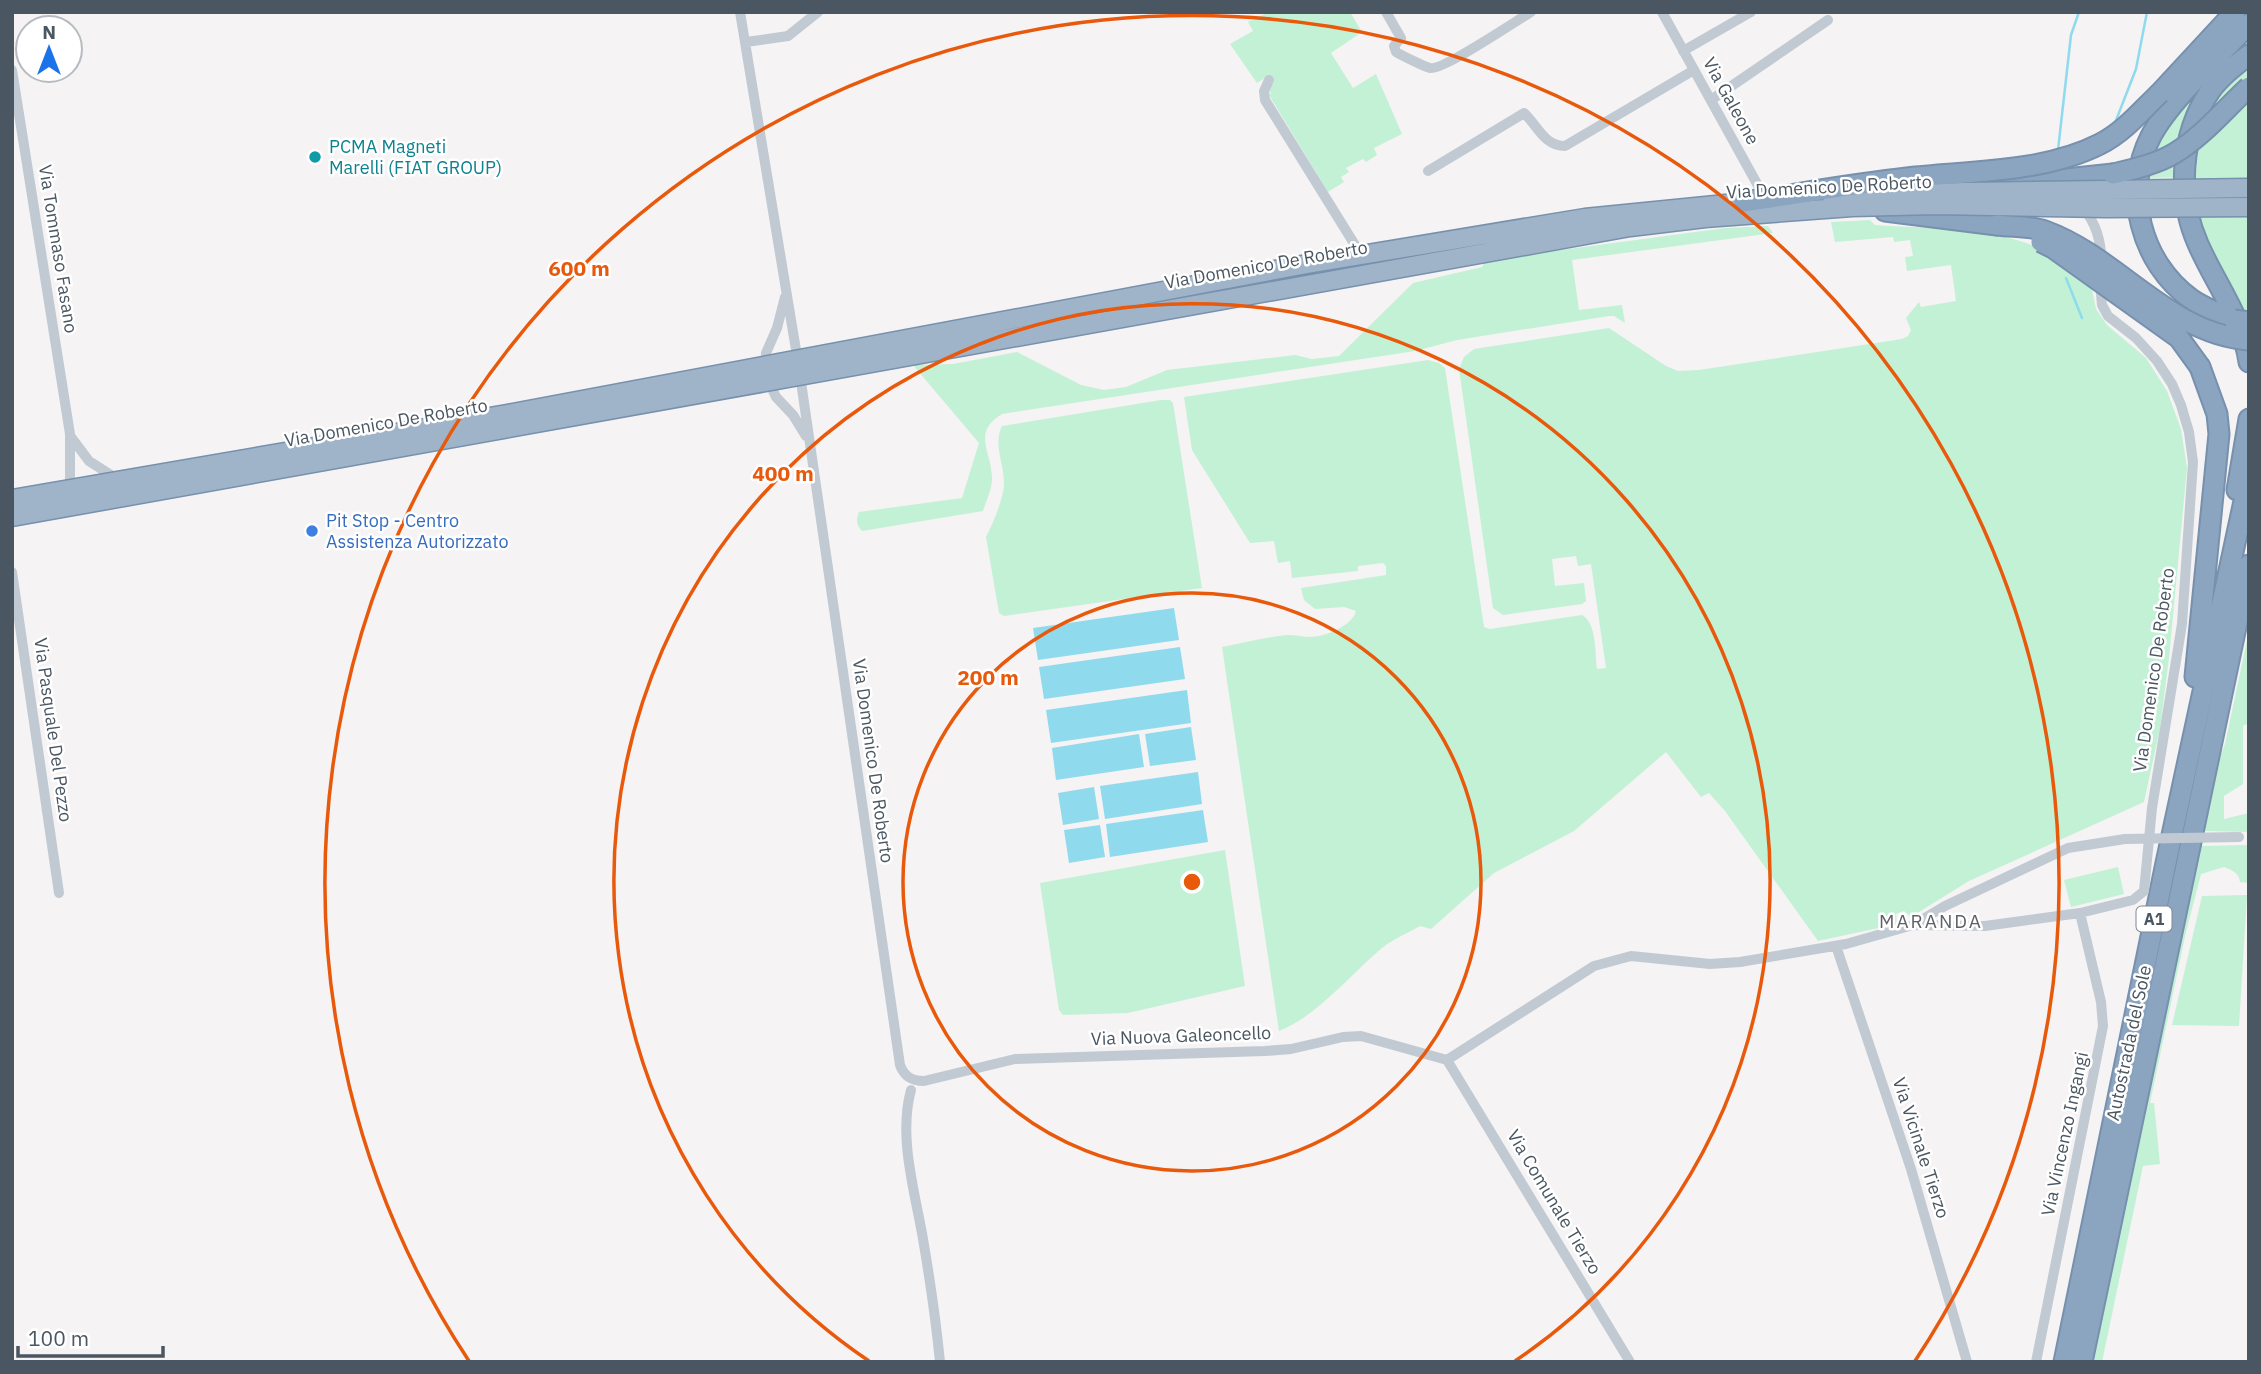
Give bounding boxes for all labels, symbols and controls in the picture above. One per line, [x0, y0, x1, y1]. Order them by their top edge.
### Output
north arrow [14, 14, 84, 84]
text: N [42, 20, 56, 44]
street label: Via Galeone [1698, 53, 1765, 149]
place label: PCMA Magneti Marelli (FIAT GROUP) [329, 135, 502, 179]
marker: PCMA Magneti Marelli (FIAT GROUP) [307, 149, 323, 165]
street label: Via Tommaso Fasano [34, 163, 83, 335]
street label: Via Domenico De Roberto [1726, 170, 1932, 203]
street label: Via Domenico De Roberto [1163, 235, 1369, 294]
text: 600 m [548, 254, 610, 282]
street label: Via Domenico De Roberto [283, 393, 489, 452]
text: 400 m [752, 459, 814, 487]
place label: Pit Stop - Centro Assistenza Autorizzato [326, 509, 509, 553]
marker: Pit Stop - Centro Assistenza Autorizzato [304, 523, 320, 539]
street label: Via Domenico De Roberto [2128, 566, 2179, 773]
street label: Via Pasquale Del Pezzo [29, 636, 78, 824]
street label: Via Domenico De Roberto [848, 657, 899, 864]
text: 200 m [957, 663, 1019, 691]
centre of rings [1180, 870, 1204, 894]
road number: A1 [2136, 906, 2172, 931]
district label: MARANDA [1879, 909, 1983, 933]
street label: Autostrada del Sole [2101, 963, 2156, 1123]
street label: Via Nuova Galeoncello [1090, 1021, 1272, 1050]
street label: Via Vincenzo Ingangi [2036, 1050, 2093, 1218]
street label: Via Vicinale Tierzo [1888, 1075, 1955, 1221]
street label: Via Comunale Tierzo [1502, 1125, 1607, 1278]
scale bar [18, 1314, 163, 1358]
text: 100 m [28, 1324, 89, 1352]

